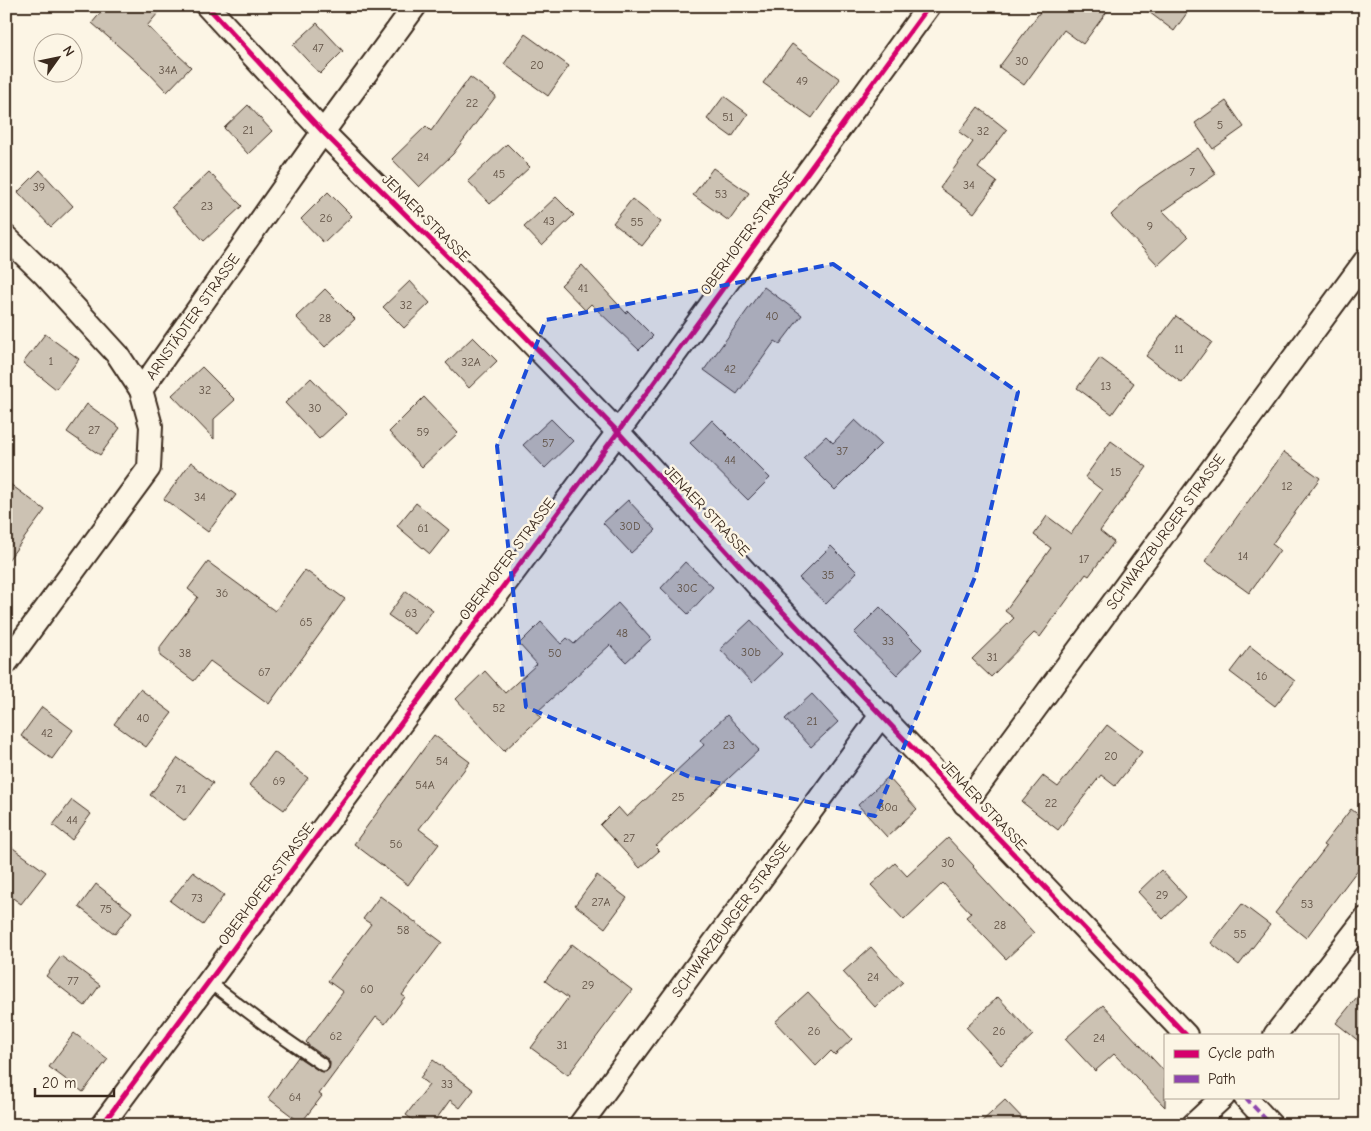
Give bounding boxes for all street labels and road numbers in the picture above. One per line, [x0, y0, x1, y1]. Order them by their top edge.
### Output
street label: OBERHOFER STRASSE [696, 168, 798, 298]
street label: JENAER STRASSE [378, 170, 474, 266]
street label: ARNSTÄDTER STRASSE [142, 250, 244, 383]
street label: SCHWARZBURGER STRASSE [1102, 451, 1229, 613]
street label: JENAER STRASSE [661, 462, 753, 560]
street label: OBERHOFER STRASSE [455, 494, 559, 624]
street label: JENAER STRASSE [938, 756, 1030, 854]
street label: OBERHOFER STRASSE [214, 819, 318, 949]
street label: SCHWARZBURGER STRASSE [668, 838, 794, 1001]

